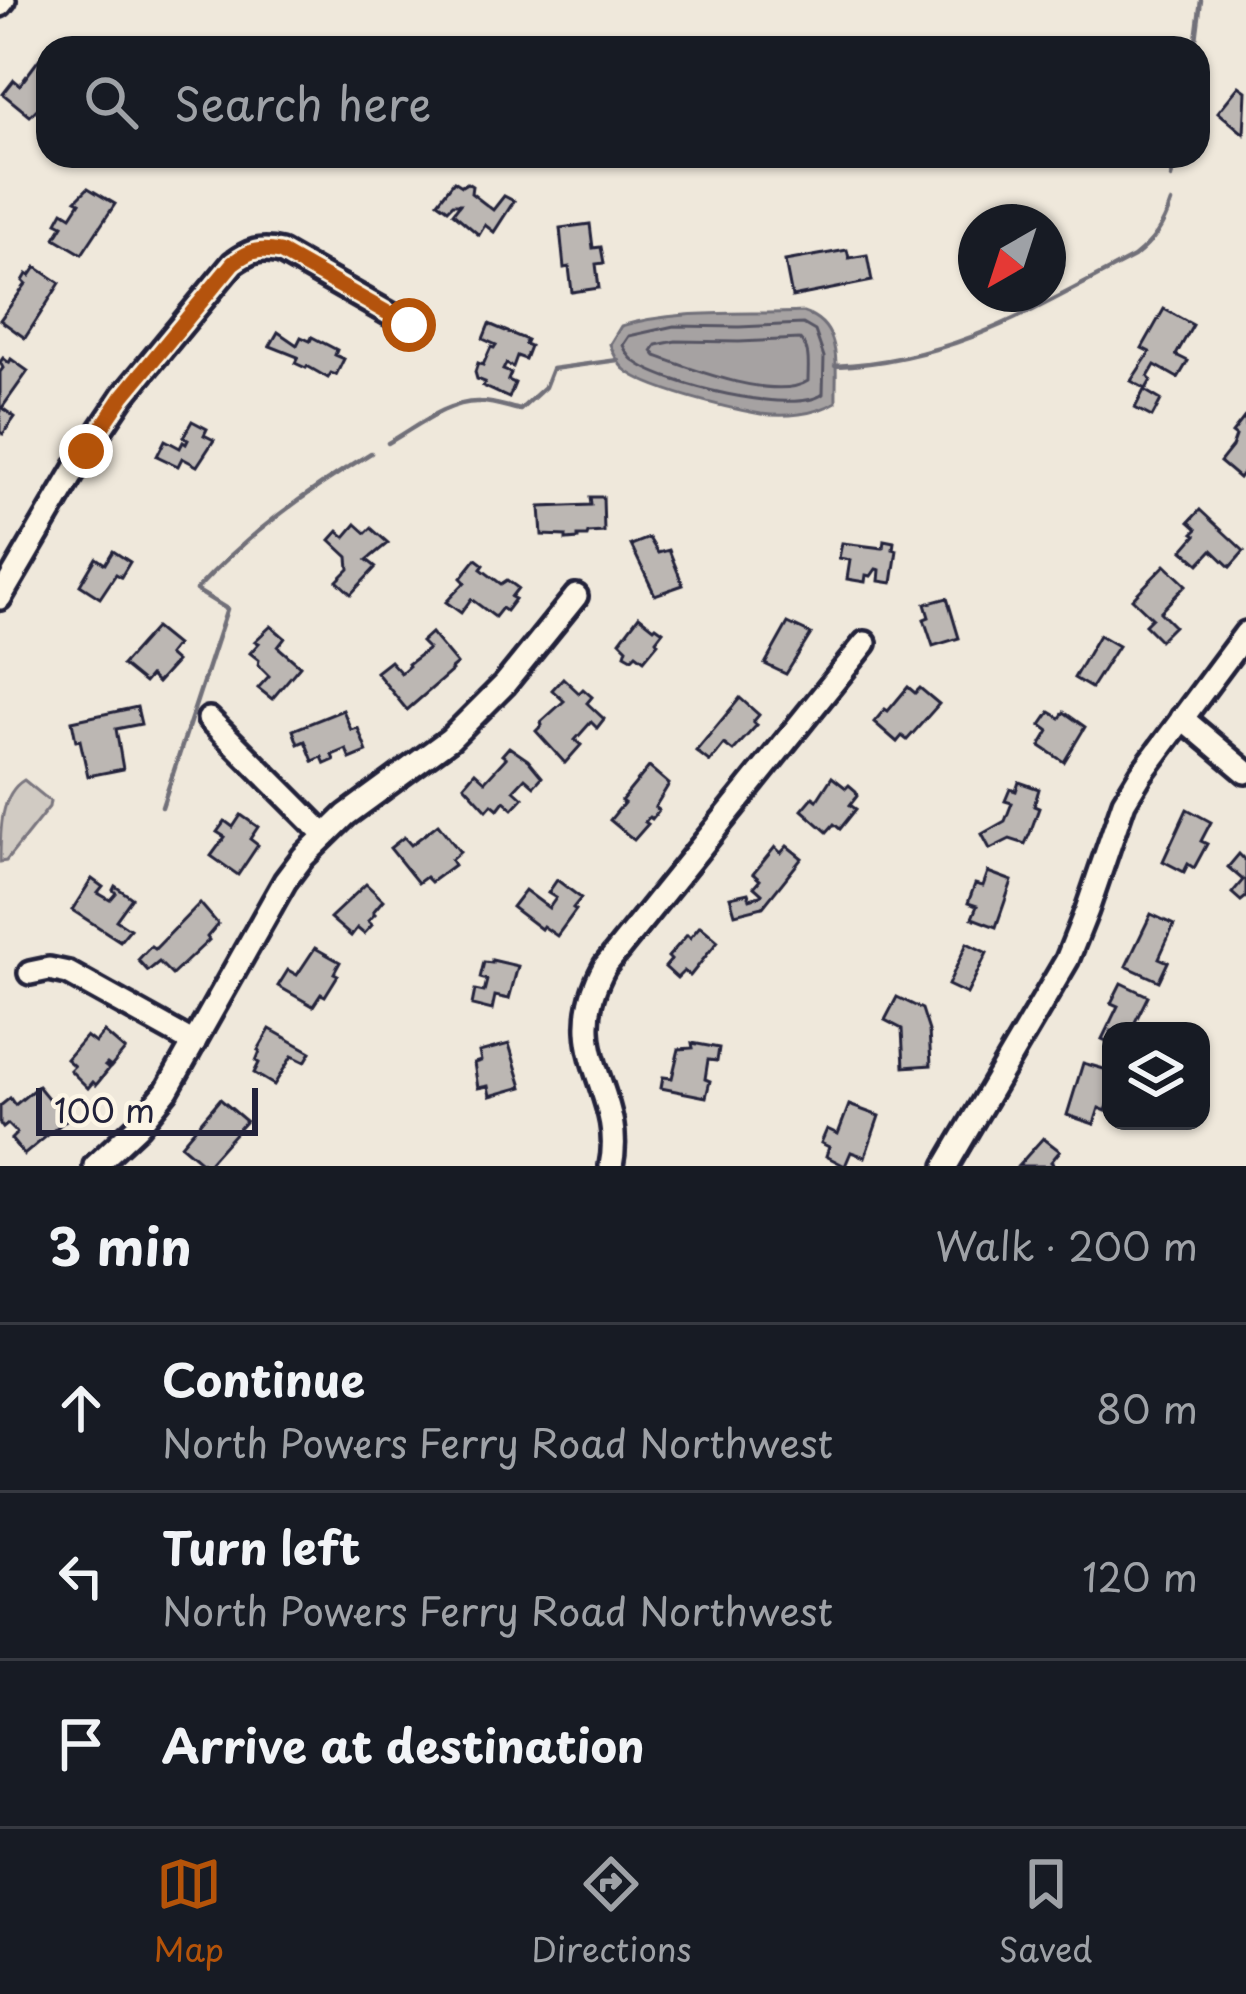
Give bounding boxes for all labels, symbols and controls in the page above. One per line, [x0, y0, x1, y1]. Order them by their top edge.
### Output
search box [36, 36, 1210, 168]
text: Search here [174, 68, 431, 136]
icon: search [78, 69, 144, 135]
north arrow [958, 204, 1066, 312]
route start [382, 298, 436, 352]
route end [59, 424, 113, 478]
map controls [1102, 1022, 1210, 1130]
button: layers [1102, 1022, 1210, 1130]
scale bar [36, 1082, 258, 1135]
text: 100 m [54, 1084, 155, 1134]
text: 3 min [48, 1206, 192, 1283]
text: Walk · 200 m [935, 1215, 1198, 1274]
text: Continue [162, 1344, 365, 1412]
icon: ahead [48, 1375, 114, 1441]
text: 80 m [1096, 1378, 1198, 1437]
text: North Powers Ferry Road Northwest [162, 1412, 833, 1471]
text: Turn left [162, 1512, 361, 1580]
icon: left [48, 1543, 114, 1609]
text: 120 m [1082, 1546, 1198, 1605]
text: North Powers Ferry Road Northwest [162, 1580, 833, 1639]
text: Arrive at destination [162, 1710, 645, 1778]
icon: arrive [48, 1711, 114, 1777]
tab: Map [154, 1851, 224, 1973]
tab: Directions [531, 1851, 692, 1973]
tab: Saved [999, 1851, 1092, 1973]

